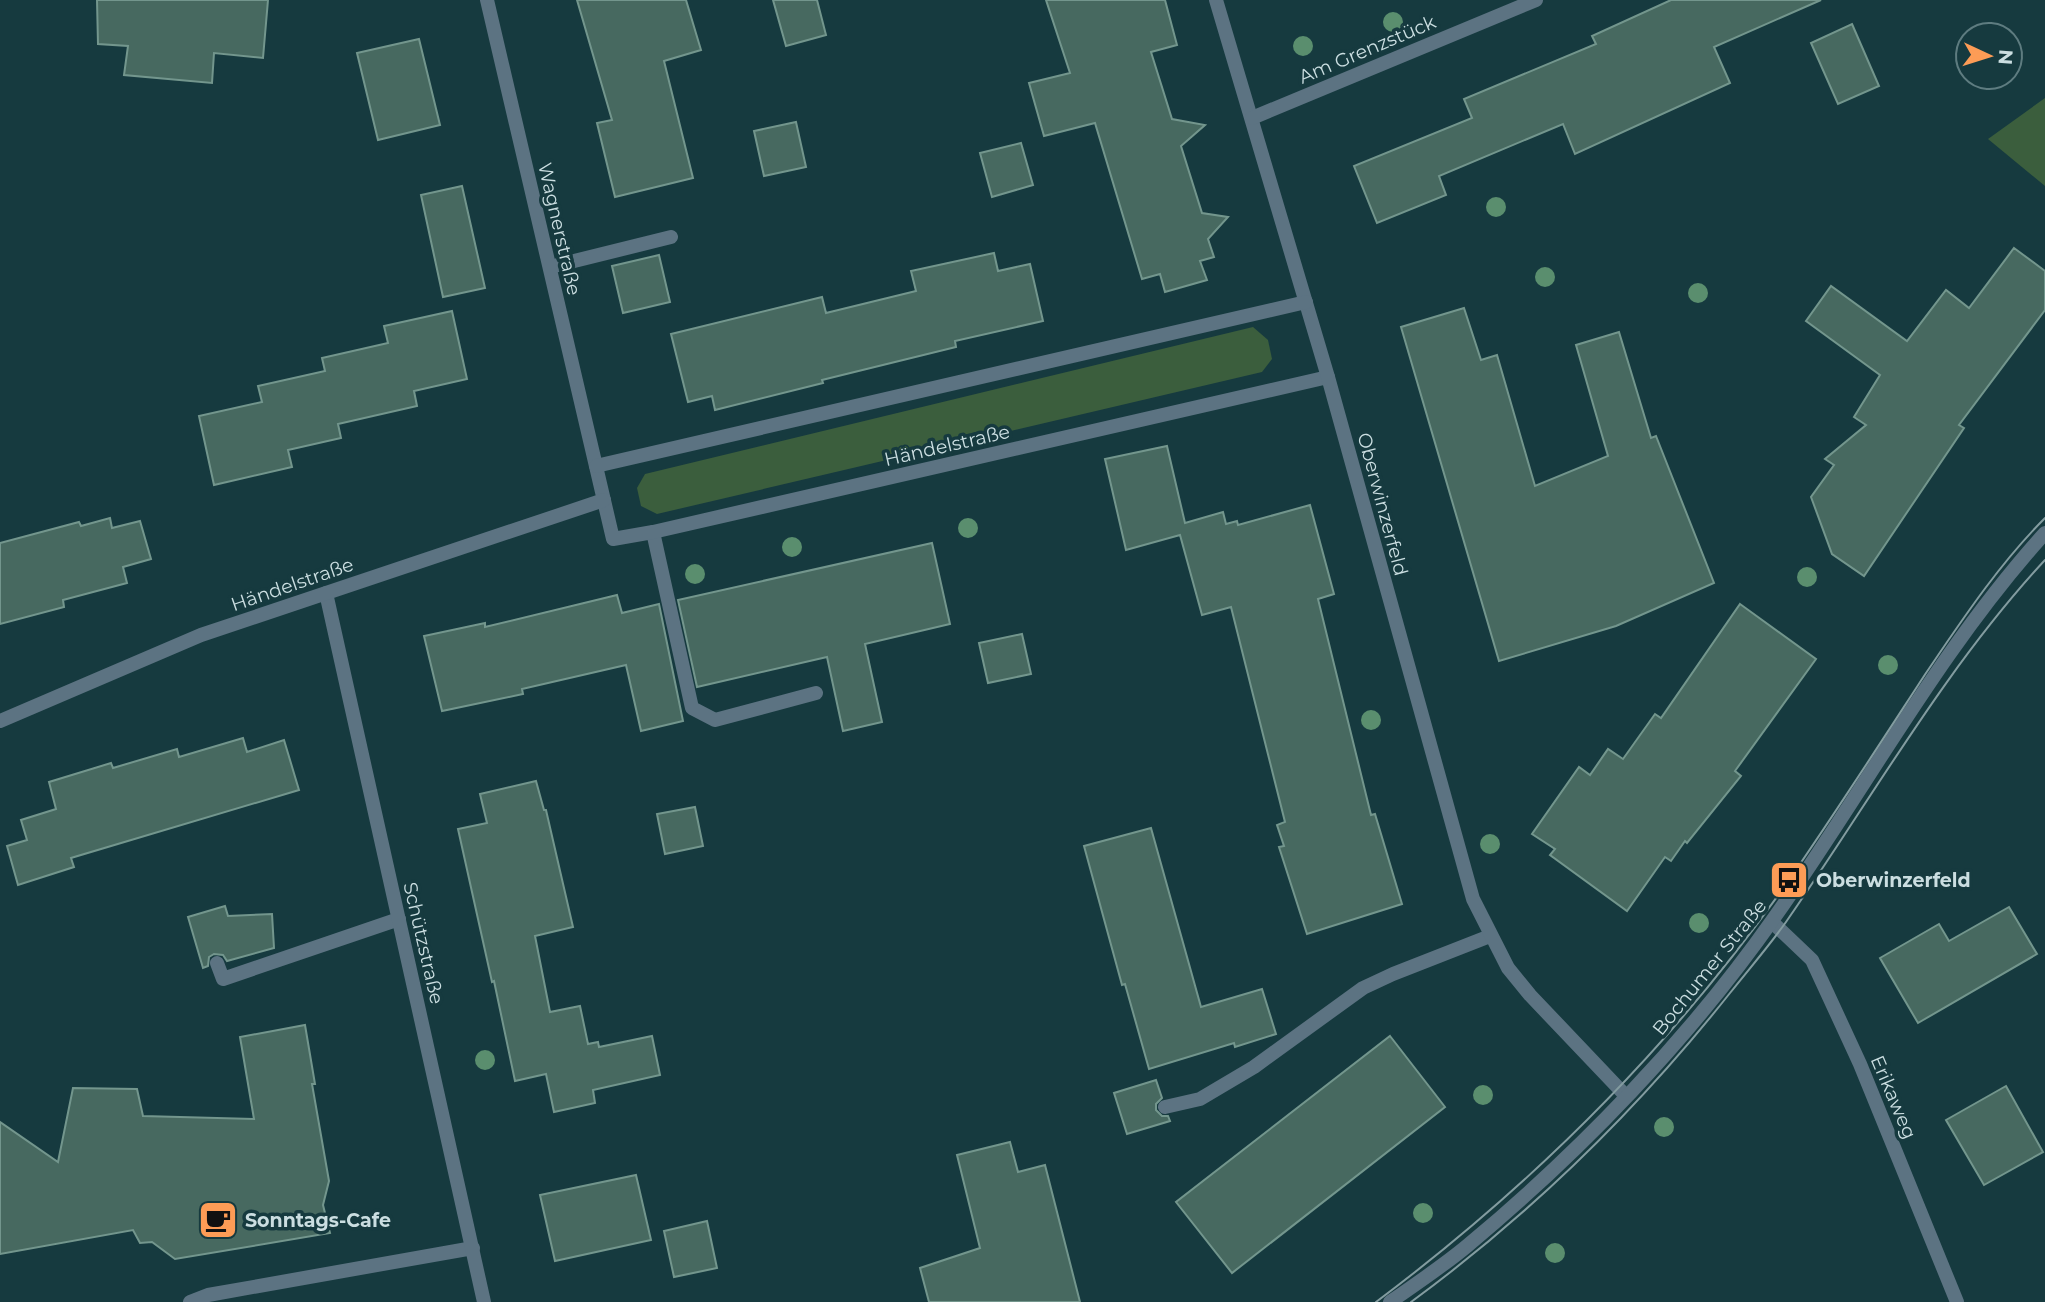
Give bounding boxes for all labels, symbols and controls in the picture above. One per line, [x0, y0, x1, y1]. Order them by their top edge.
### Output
street label: Am Grenzstück [1295, 10, 1440, 89]
north arrow [1954, 21, 2024, 91]
text: N [1993, 49, 2017, 66]
street label: Wagnerstraße [533, 161, 586, 298]
street label: Händelstraße [882, 420, 1012, 471]
street label: Oberwinzerfeld [1352, 430, 1413, 578]
street label: Händelstraße [228, 553, 357, 616]
bus stop icon: Oberwinzerfeld [1768, 859, 1810, 901]
place label: Oberwinzerfeld [1816, 869, 1971, 892]
street label: Schützstraße [398, 880, 449, 1006]
street label: Bochumer Straße [1648, 895, 1771, 1040]
street label: Erikaweg [1866, 1052, 1921, 1142]
cafe icon: Sonntags-Cafe [197, 1199, 239, 1241]
place label: Sonntags-Cafe [245, 1209, 391, 1232]

